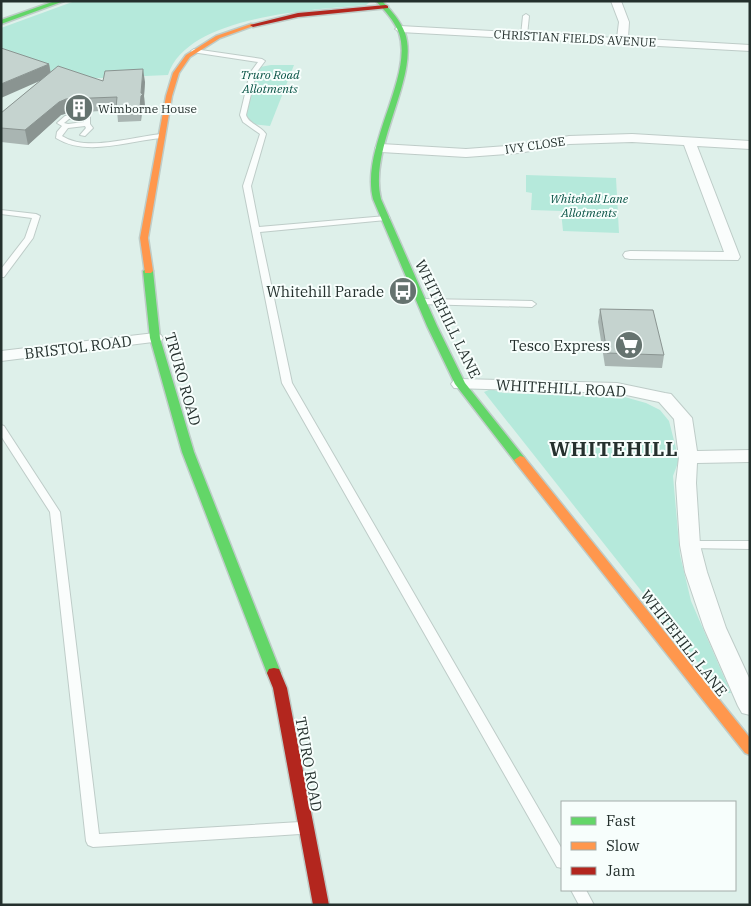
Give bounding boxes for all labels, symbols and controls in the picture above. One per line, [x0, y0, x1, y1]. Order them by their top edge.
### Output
street label: CHRISTIAN FIELDS AVENUE [493, 26, 657, 50]
park label: Truro Road Allotments [240, 67, 300, 96]
building icon: Wimborne House [64, 93, 94, 123]
place label: Wimborne House [98, 101, 197, 116]
street label: IVY CLOSE [504, 133, 566, 157]
park label: Whitehall Lane Allotments [550, 191, 629, 220]
street label: WHITEHILL LANE [411, 256, 485, 382]
bus stop icon: Whitehill Parade [388, 276, 418, 306]
place label: Whitehill Parade [266, 282, 384, 301]
street label: TRURO ROAD [161, 330, 205, 428]
supermarket icon: Tesco Express [614, 330, 644, 360]
street label: BRISTOL ROAD [23, 331, 133, 363]
place label: Tesco Express [510, 336, 610, 355]
street label: WHITEHILL ROAD [495, 375, 627, 401]
district label: WHITEHILL [549, 435, 679, 462]
street label: WHITEHILL LANE [637, 586, 731, 700]
street label: TRURO ROAD [291, 715, 327, 813]
legend [561, 801, 736, 891]
text: Fast [606, 811, 636, 830]
text: Slow [606, 836, 640, 855]
text: Jam [606, 861, 635, 880]

